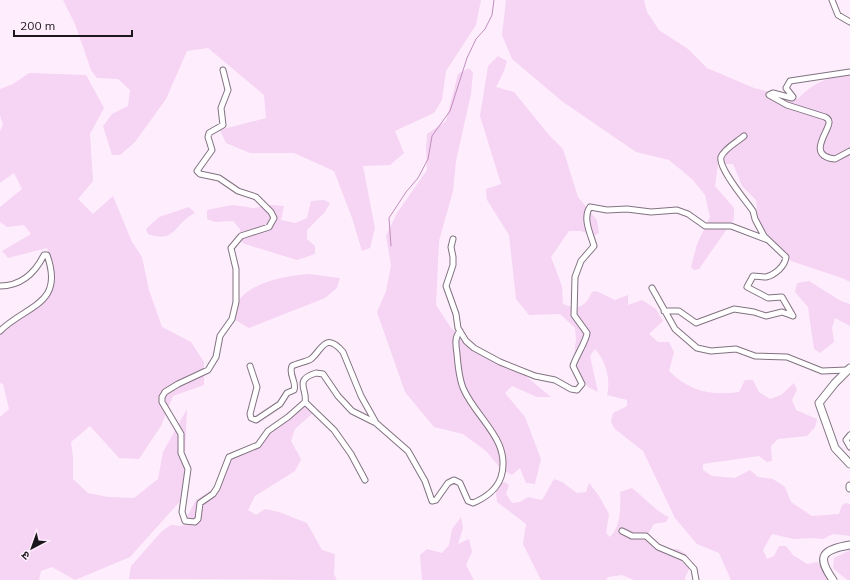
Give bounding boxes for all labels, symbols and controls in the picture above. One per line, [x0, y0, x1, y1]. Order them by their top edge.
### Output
scale bar [14, 12, 132, 38]
text: 200 m [20, 18, 55, 33]
north arrow [12, 528, 52, 568]
text: उ [18, 548, 32, 563]

